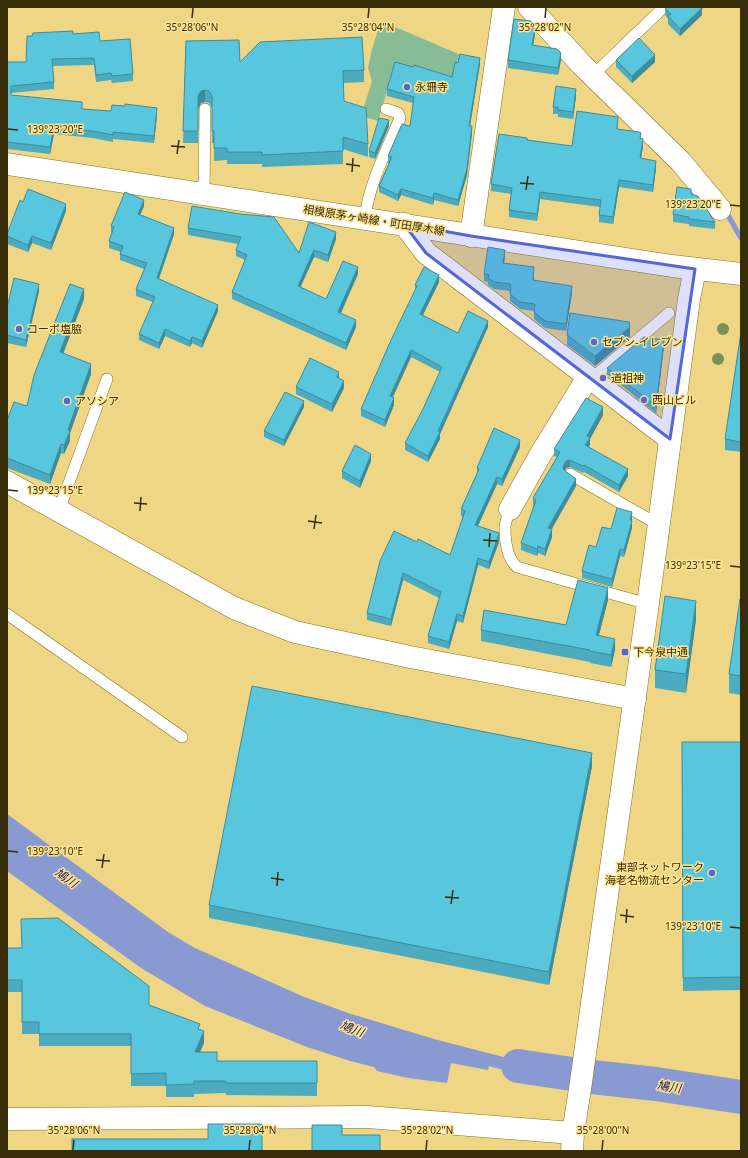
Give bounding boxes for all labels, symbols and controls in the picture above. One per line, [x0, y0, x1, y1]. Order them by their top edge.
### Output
text: 35°28'06"N [166, 20, 218, 34]
text: 35°28'04"N [342, 20, 394, 34]
text: 35°28'02"N [519, 20, 571, 34]
place label: 永珊寺 [415, 79, 448, 94]
marker: 永珊寺 [402, 82, 412, 92]
text: 139°23'20"E [27, 122, 83, 136]
text: 139°23'20"E [665, 197, 721, 211]
street label: 相模原茅ヶ崎線・町田厚木線 [302, 201, 446, 238]
place label: コーポ塩脇 [27, 321, 82, 336]
marker: コーポ塩脇 [14, 324, 24, 334]
place label: セブン-イレブン [602, 334, 683, 349]
marker: セブン-イレブン [589, 337, 599, 347]
place label: 道祖神 [611, 370, 644, 385]
marker: 道祖神 [598, 373, 608, 383]
place label: 西山ビル [652, 392, 696, 407]
place label: アソシア [75, 393, 119, 408]
marker: 西山ビル [639, 395, 649, 405]
marker: アソシア [62, 396, 72, 406]
text: 139°23'15"E [27, 483, 83, 497]
text: 139°23'15"E [665, 558, 721, 572]
place label: 下今泉中通 [633, 644, 688, 659]
marker: 下今泉中通 [620, 647, 630, 657]
text: 139°23'10"E [27, 844, 83, 858]
place label: 東部ネットワーク 海老名物流センター [605, 859, 704, 887]
water label: 鳩川 [52, 864, 83, 893]
marker: 東部ネットワーク 海老名物流センター [707, 868, 717, 878]
text: 139°23'10"E [665, 919, 721, 933]
water label: 鳩川 [338, 1016, 368, 1041]
water label: 鳩川 [656, 1076, 684, 1097]
text: 35°28'06"N [48, 1123, 100, 1137]
text: 35°28'04"N [224, 1123, 276, 1137]
text: 35°28'02"N [401, 1123, 453, 1137]
text: 35°28'00"N [577, 1123, 629, 1137]

